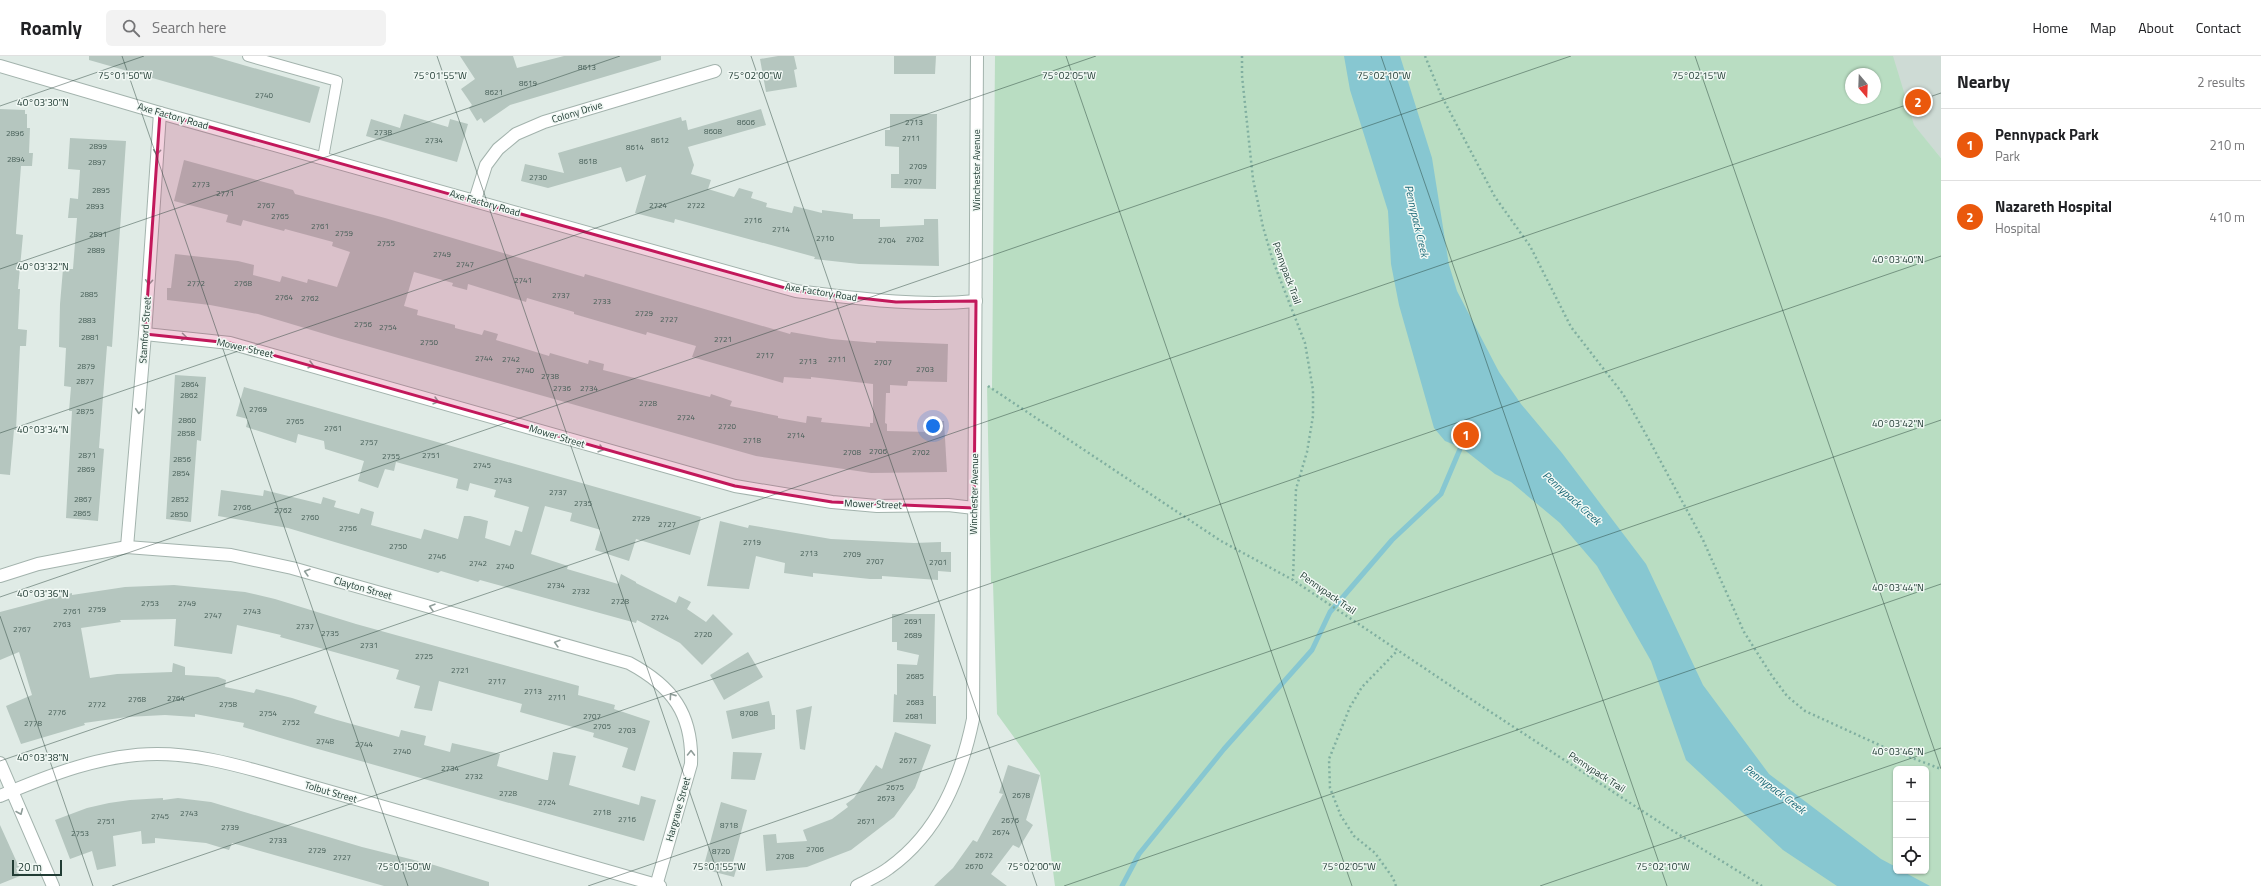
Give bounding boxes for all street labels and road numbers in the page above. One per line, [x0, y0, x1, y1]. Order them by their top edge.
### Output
street label: Colony Drive [550, 97, 604, 127]
street label: Axe Factory Road [136, 99, 210, 133]
street label: Winchester Avenue [969, 129, 984, 211]
street label: Axe Factory Road [448, 186, 522, 220]
street label: Pennypack Trail [1269, 240, 1305, 306]
street label: Axe Factory Road [784, 279, 858, 305]
street label: Stamford Street [135, 295, 155, 364]
street label: Mower Street [215, 334, 275, 362]
street label: Mower Street [527, 420, 587, 452]
street label: Winchester Avenue [966, 453, 982, 535]
street label: Mower Street [844, 495, 903, 513]
street label: Pennypack Trail [1297, 568, 1359, 618]
street label: Clayton Street [332, 573, 394, 604]
street label: Pennypack Trail [1565, 748, 1629, 796]
street label: Hargrave Street [662, 775, 695, 843]
street label: Tolbut Street [303, 777, 359, 807]

